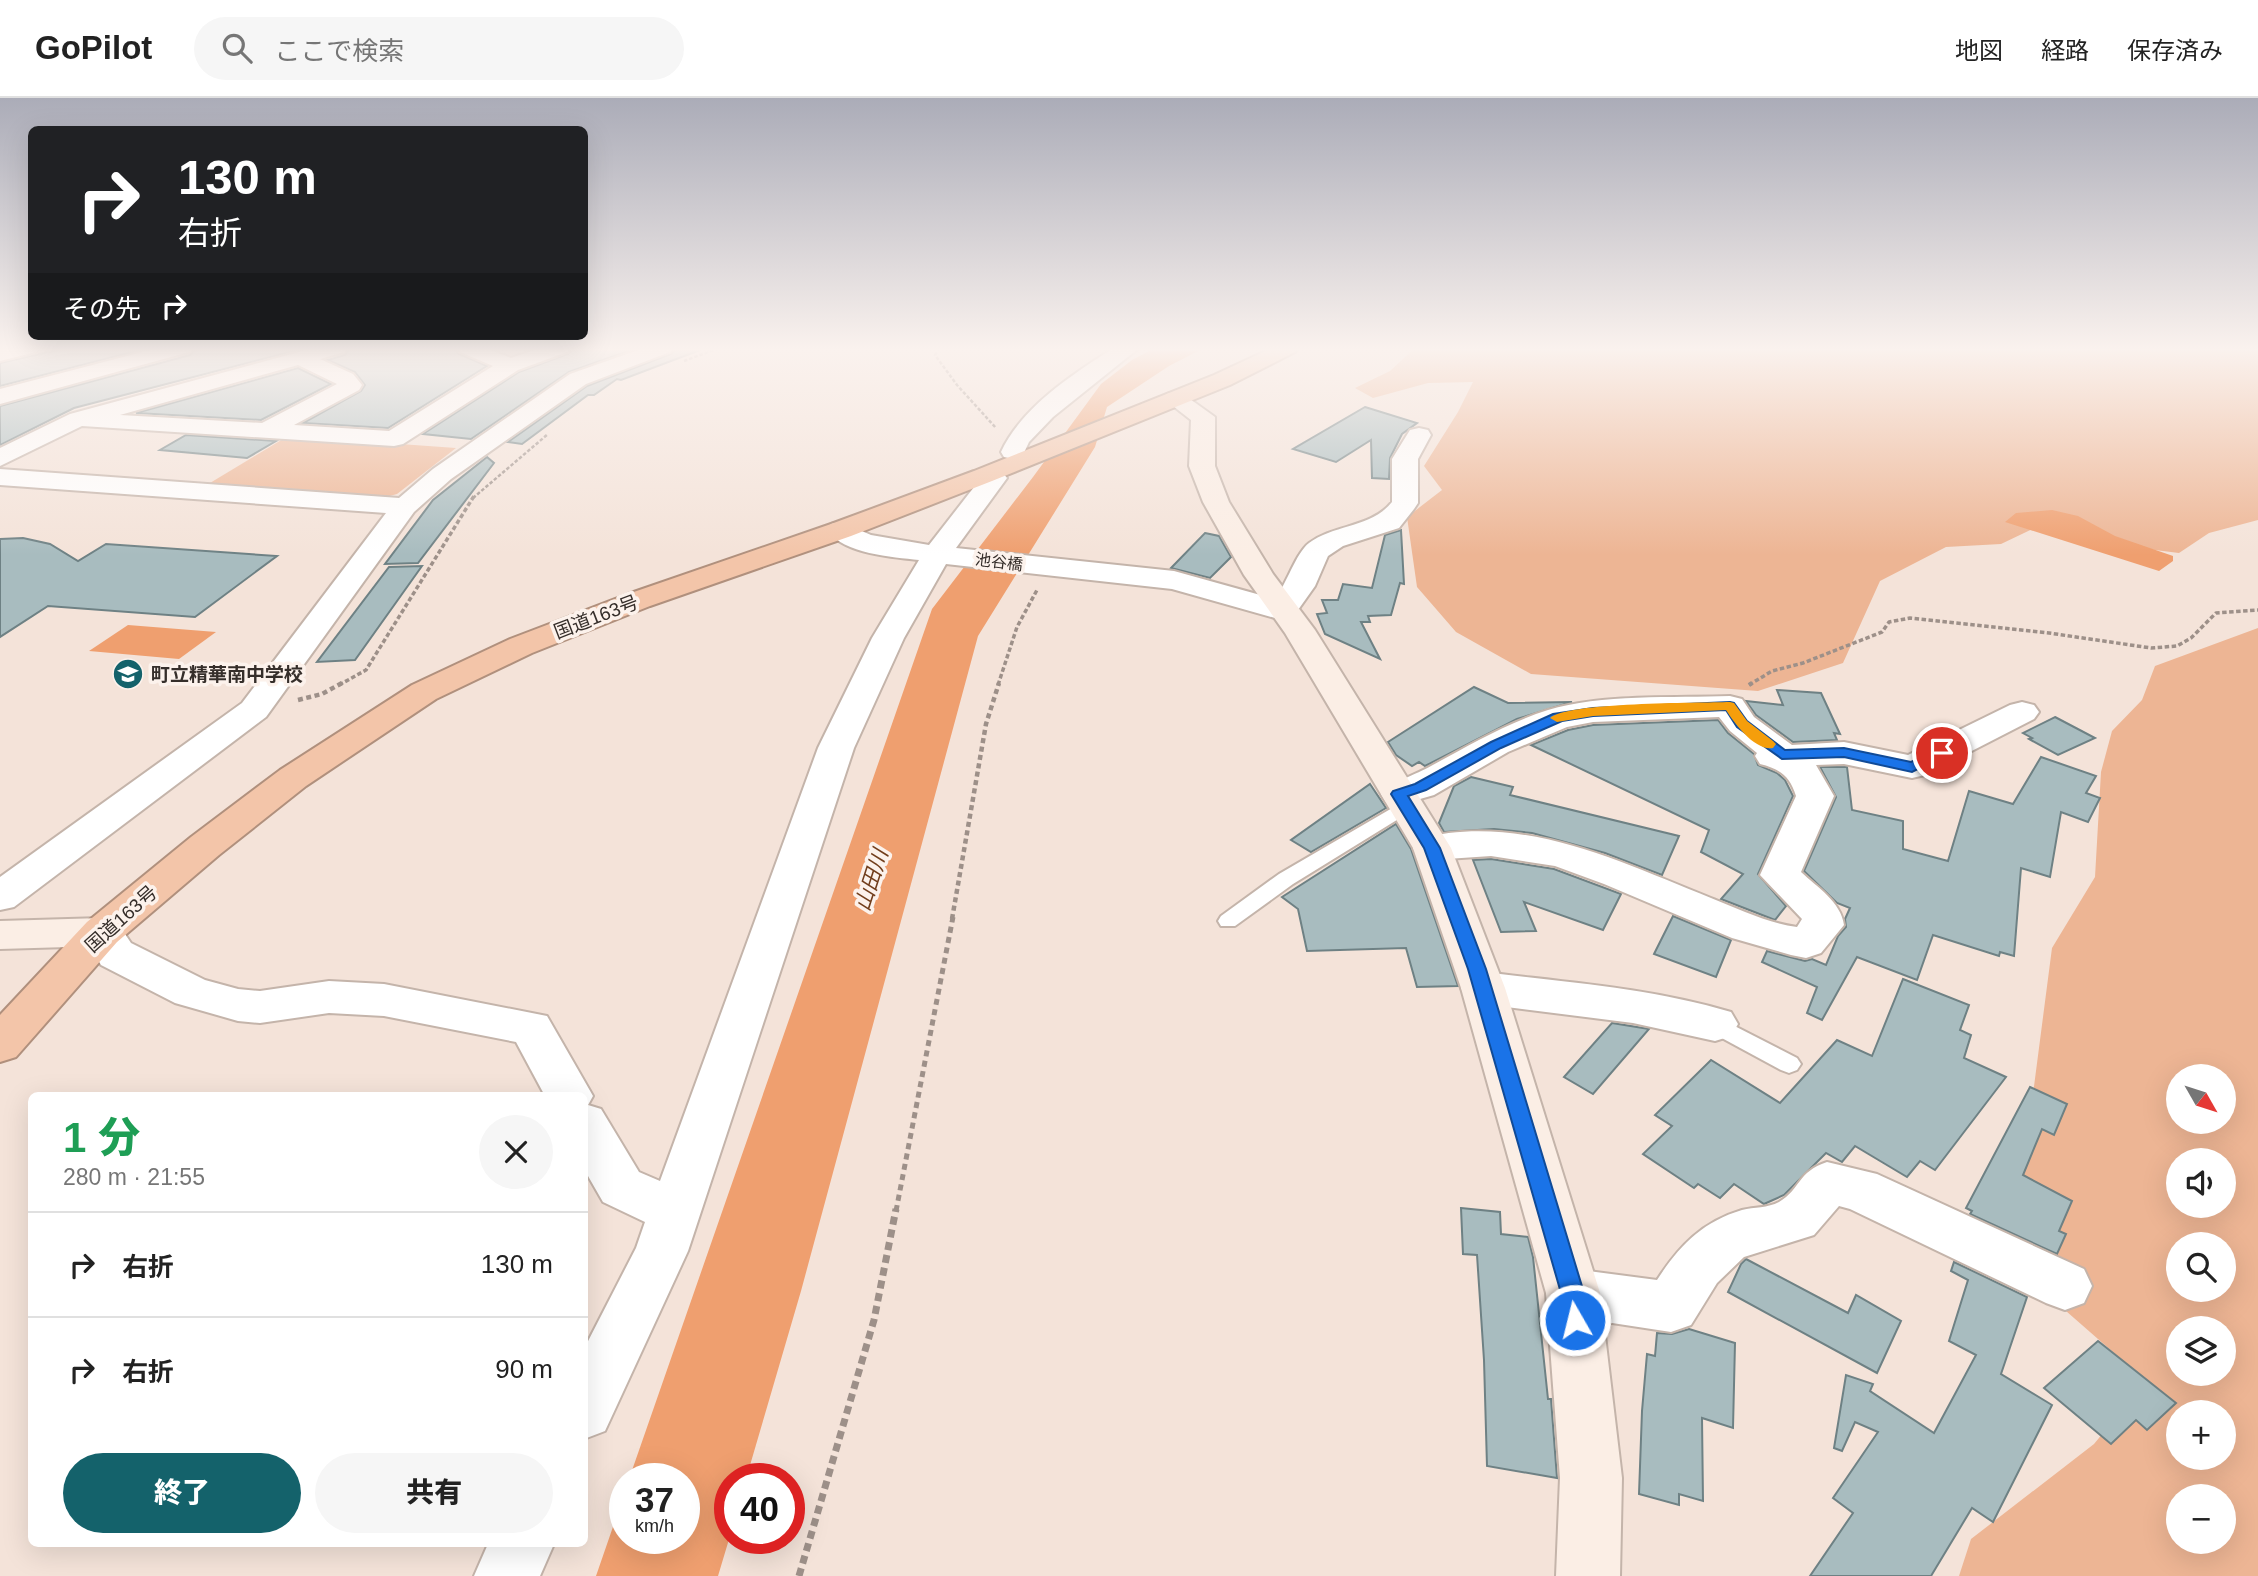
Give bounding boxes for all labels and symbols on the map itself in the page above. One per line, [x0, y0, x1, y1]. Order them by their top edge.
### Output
street label: 池谷橋 [974, 551, 1024, 573]
street label: 国道163号 [551, 591, 641, 643]
school or university icon: 町立精華南中学校 [111, 657, 145, 691]
place label: 町立精華南中学校 [151, 664, 303, 685]
pin [1912, 723, 1972, 783]
water label: 山田川 [850, 845, 892, 914]
street label: 国道163号 [81, 882, 161, 956]
north arrow [2166, 1064, 2236, 1134]
position arrow [1538, 1283, 1612, 1357]
speed limit sign: 40 [714, 1463, 805, 1554]

